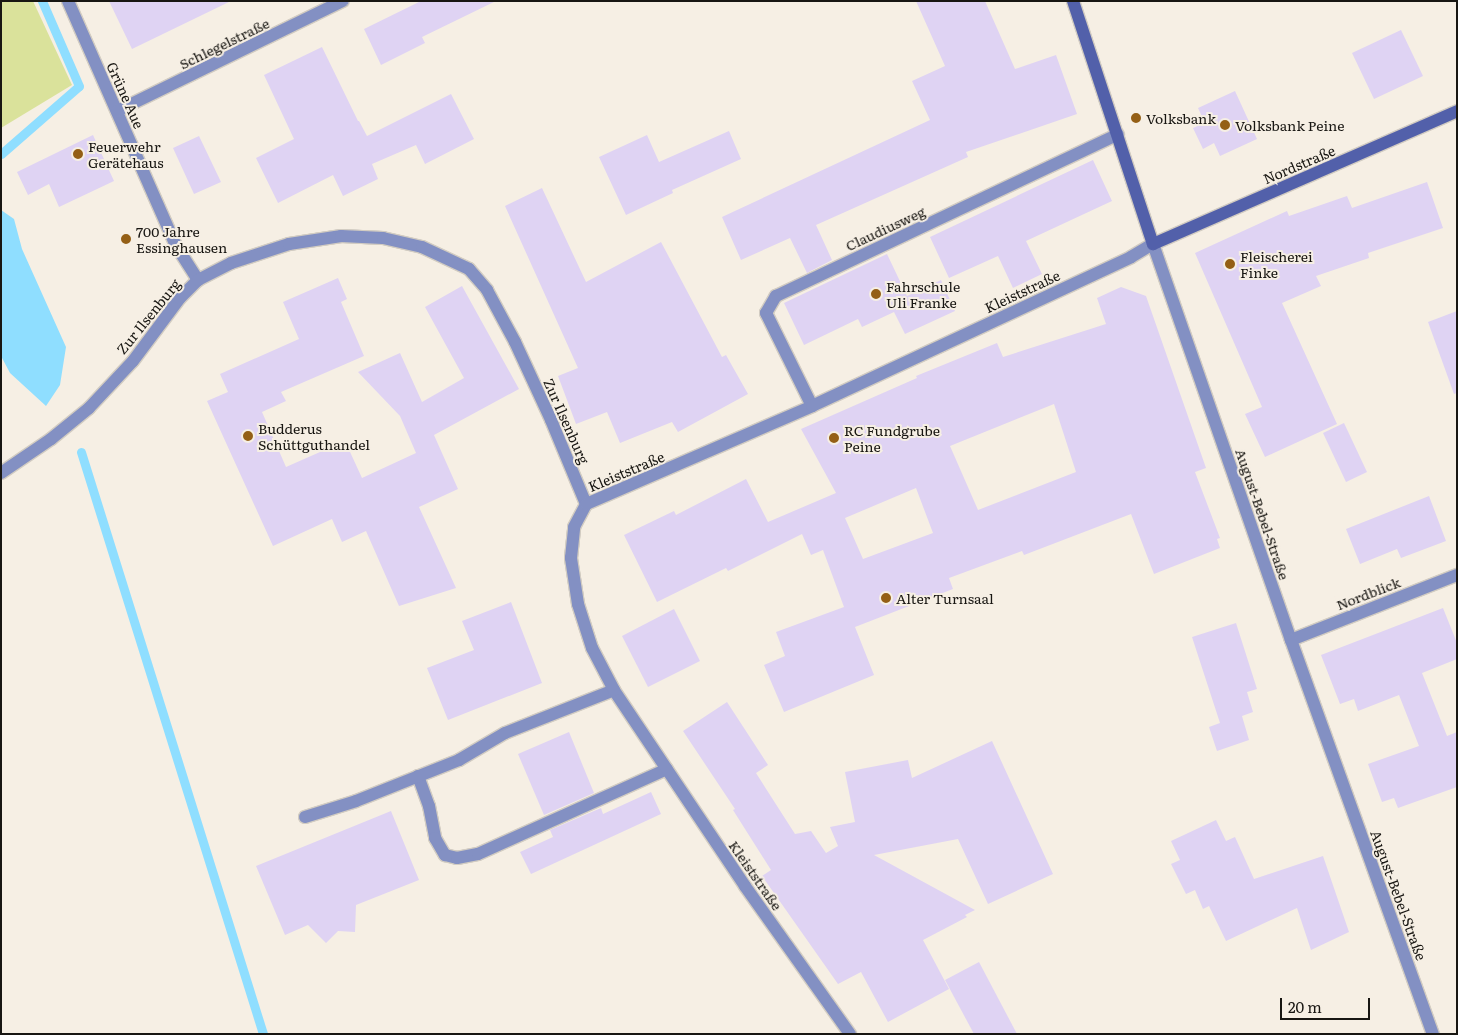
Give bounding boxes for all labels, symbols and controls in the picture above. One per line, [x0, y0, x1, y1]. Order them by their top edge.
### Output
street label: Schlegelstraße [176, 14, 272, 72]
street label: Grüne Aue [104, 59, 148, 131]
place label: Volksbank [1146, 110, 1216, 126]
marker: Volksbank [1130, 112, 1142, 124]
place label: Volksbank Peine [1235, 117, 1345, 133]
marker: Volksbank Peine [1219, 119, 1231, 131]
place label: Feuerwehr Gerätehaus [88, 138, 164, 170]
street label: Nordstraße [1260, 141, 1338, 187]
marker: Feuerwehr Gerätehaus [72, 148, 84, 160]
street label: Claudiusweg [843, 202, 927, 254]
place label: 700 Jahre Essinghausen [136, 223, 227, 256]
marker: 700 Jahre Essinghausen [120, 233, 132, 245]
place label: Fleischerei Finke [1240, 248, 1313, 280]
marker: Fleischerei Finke [1224, 258, 1236, 270]
street label: Kleiststraße [982, 266, 1062, 316]
street label: Zur Ilsenburg [113, 275, 183, 357]
place label: Fahrschule Uli Franke [886, 278, 960, 310]
marker: Fahrschule Uli Franke [870, 288, 882, 300]
street label: Zur Ilsenburg [541, 376, 593, 466]
place label: Budderus Schüttguthandel [258, 420, 370, 452]
place label: RC Fundgrube Peine [844, 422, 940, 454]
marker: Budderus Schüttguthandel [242, 430, 254, 442]
marker: RC Fundgrube Peine [828, 432, 840, 444]
street label: August-Bebel-Straße [1233, 446, 1293, 582]
street label: Kleiststraße [585, 447, 667, 495]
street label: Nordblick [1334, 573, 1402, 613]
place label: Alter Turnsaal [896, 590, 994, 606]
marker: Alter Turnsaal [880, 592, 892, 604]
street label: August-Bebel-Straße [1368, 828, 1430, 962]
street label: Kleiststraße [726, 837, 786, 913]
scale bar [1283, 988, 1373, 1020]
text: 20 m [1288, 995, 1322, 1018]

